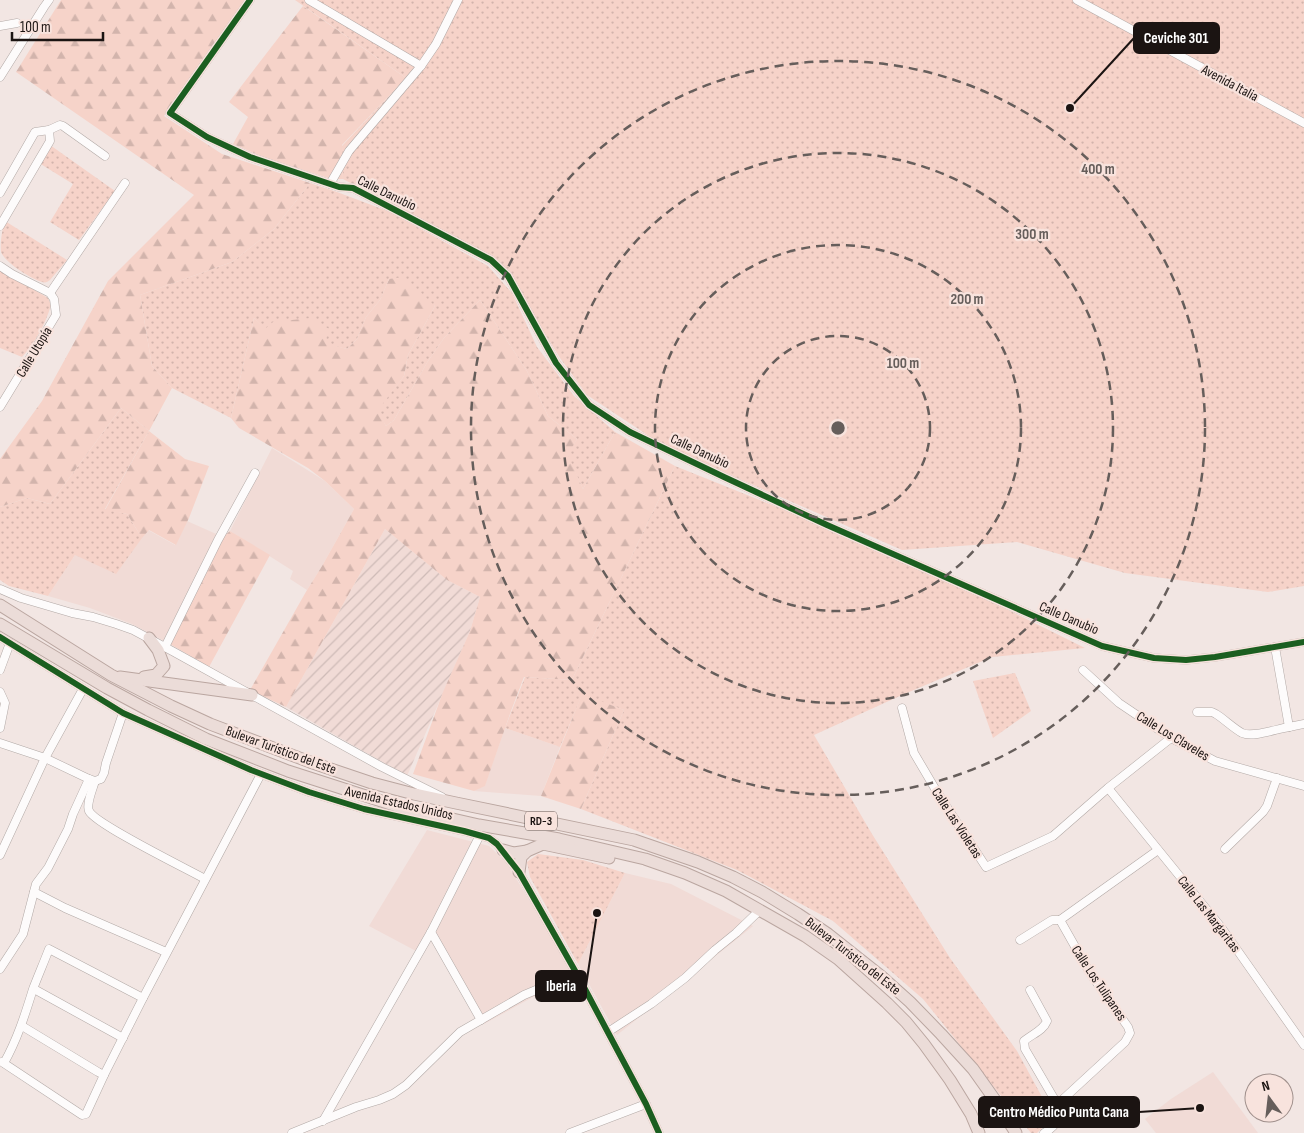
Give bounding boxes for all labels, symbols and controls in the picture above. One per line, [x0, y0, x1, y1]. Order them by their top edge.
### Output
scale bar [12, 10, 104, 42]
text: 100 m [20, 18, 51, 37]
callout: Ceviche 301 [1134, 23, 1219, 53]
text: Ceviche 301 [1144, 29, 1208, 48]
street label: Avenida Italia [1198, 60, 1261, 105]
text: 400 m [1081, 160, 1115, 179]
street label: Calle Danubio [355, 171, 419, 215]
text: 300 m [1015, 225, 1049, 244]
text: 200 m [950, 290, 984, 309]
street label: Calle Utopía [12, 324, 56, 380]
text: 100 m [887, 354, 919, 373]
centre of rings [829, 419, 847, 437]
street label: Calle Danubio [668, 430, 732, 472]
street label: Calle Danubio [1037, 598, 1102, 638]
street label: Calle Los Claveles [1133, 708, 1213, 764]
street label: Bulevar Turístico del Este [223, 722, 339, 778]
street label: Avenida Estados Unidos [342, 782, 455, 824]
street label: Calle Las Violetas [928, 785, 986, 861]
road number: RD-3 [525, 811, 557, 830]
street label: Calle Las Margaritas [1174, 872, 1244, 956]
street label: Bulevar Turístico del Este [802, 913, 904, 999]
street label: Calle Los Tulipanes [1068, 942, 1130, 1024]
callout: Iberia [536, 971, 586, 1001]
text: Iberia [546, 977, 576, 996]
north arrow [1244, 1073, 1294, 1123]
text: N [1260, 1077, 1272, 1095]
callout: Centro Médico Punta Cana [979, 1097, 1139, 1127]
text: Centro Médico Punta Cana [989, 1103, 1129, 1122]

